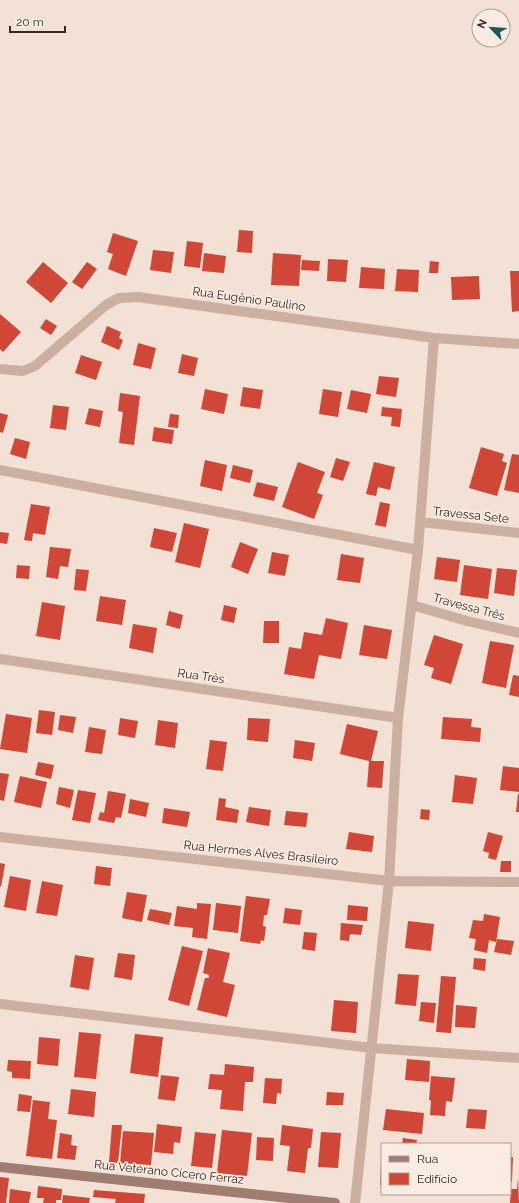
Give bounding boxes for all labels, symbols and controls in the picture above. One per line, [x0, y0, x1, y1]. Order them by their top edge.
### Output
scale bar [10, 8, 65, 34]
north arrow [471, 8, 511, 48]
text: 20 m [16, 15, 44, 29]
text: N [475, 17, 490, 31]
street label: Rua Eugênio Paulino [192, 284, 306, 314]
street label: Travessa Sete [432, 504, 510, 526]
street label: Travessa Três [431, 591, 507, 623]
street label: Rua Três [177, 666, 226, 686]
street label: Rua Hermes Alves Brasileiro [183, 838, 339, 868]
legend [381, 1143, 511, 1195]
text: Rua [417, 1152, 438, 1166]
street label: Rua Veterano Cícero Ferraz [93, 1157, 245, 1187]
text: Edifício [417, 1172, 457, 1186]

